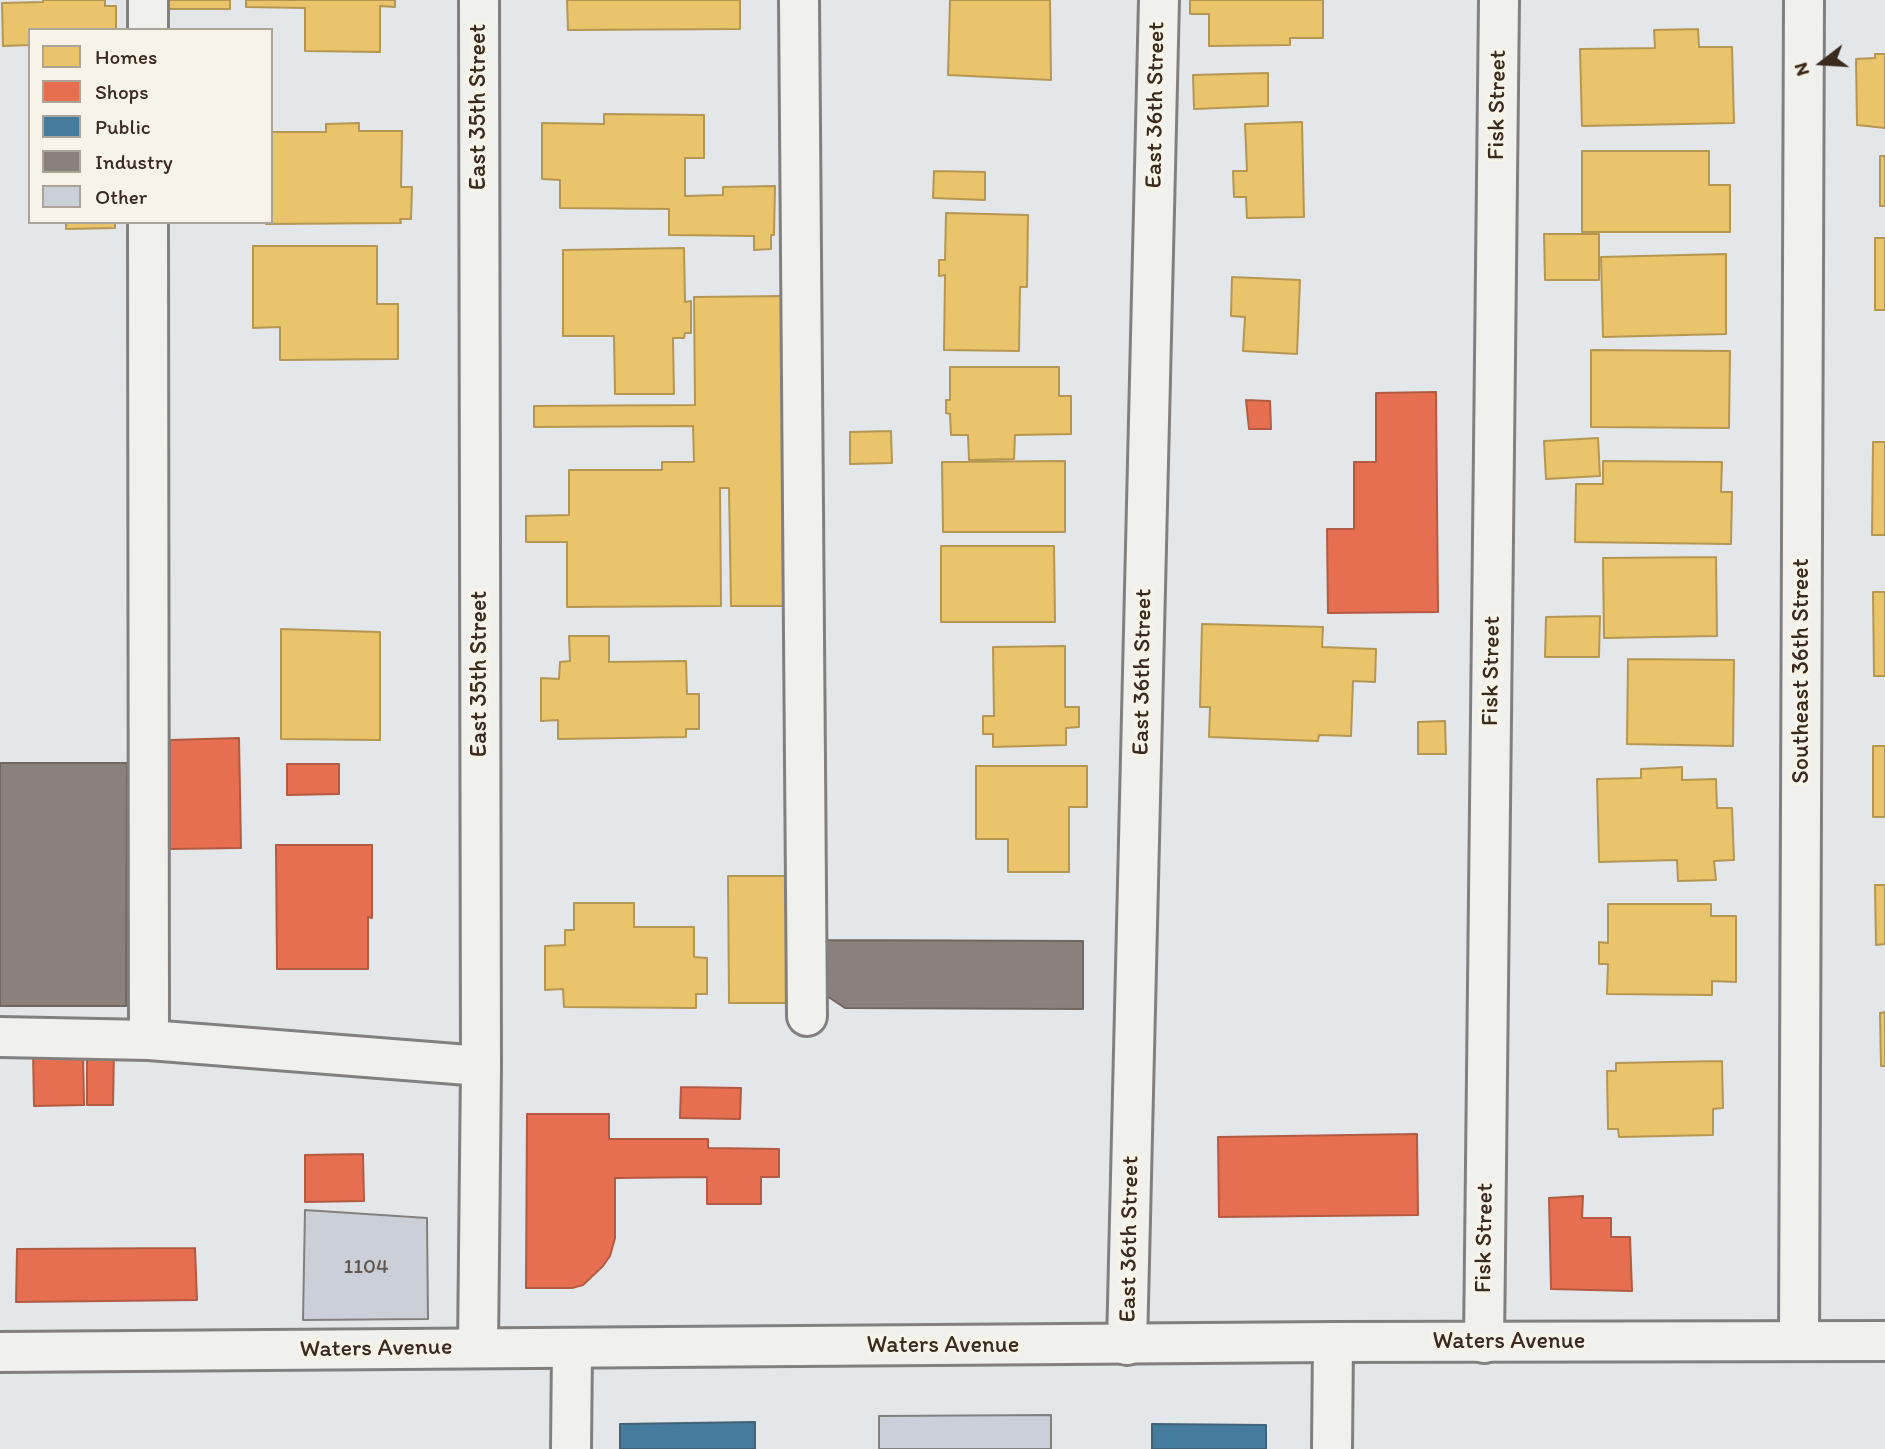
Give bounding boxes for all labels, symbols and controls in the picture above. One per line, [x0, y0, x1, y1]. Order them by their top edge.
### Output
street label: East 36th Street [1140, 21, 1172, 189]
street label: East 35th Street [465, 24, 493, 190]
legend [28, 28, 273, 224]
north arrow [1787, 28, 1857, 98]
text: Homes [95, 44, 157, 69]
street label: Fisk Street [1483, 50, 1513, 160]
text: N [1789, 60, 1814, 79]
text: Shops [95, 79, 149, 104]
text: Public [95, 114, 151, 139]
text: Industry [95, 149, 173, 174]
text: Other [95, 184, 147, 209]
street label: Southeast 36th Street [1788, 558, 1816, 784]
street label: East 36th Street [1127, 588, 1159, 756]
street label: East 35th Street [466, 591, 494, 757]
street label: Fisk Street [1477, 616, 1507, 726]
street label: East 36th Street [1114, 1155, 1146, 1323]
street label: Fisk Street [1470, 1183, 1500, 1293]
house number: 1104 [343, 1255, 389, 1281]
street label: Waters Avenue [1433, 1328, 1585, 1356]
street label: Waters Avenue [867, 1332, 1019, 1360]
street label: Waters Avenue [299, 1333, 453, 1365]

